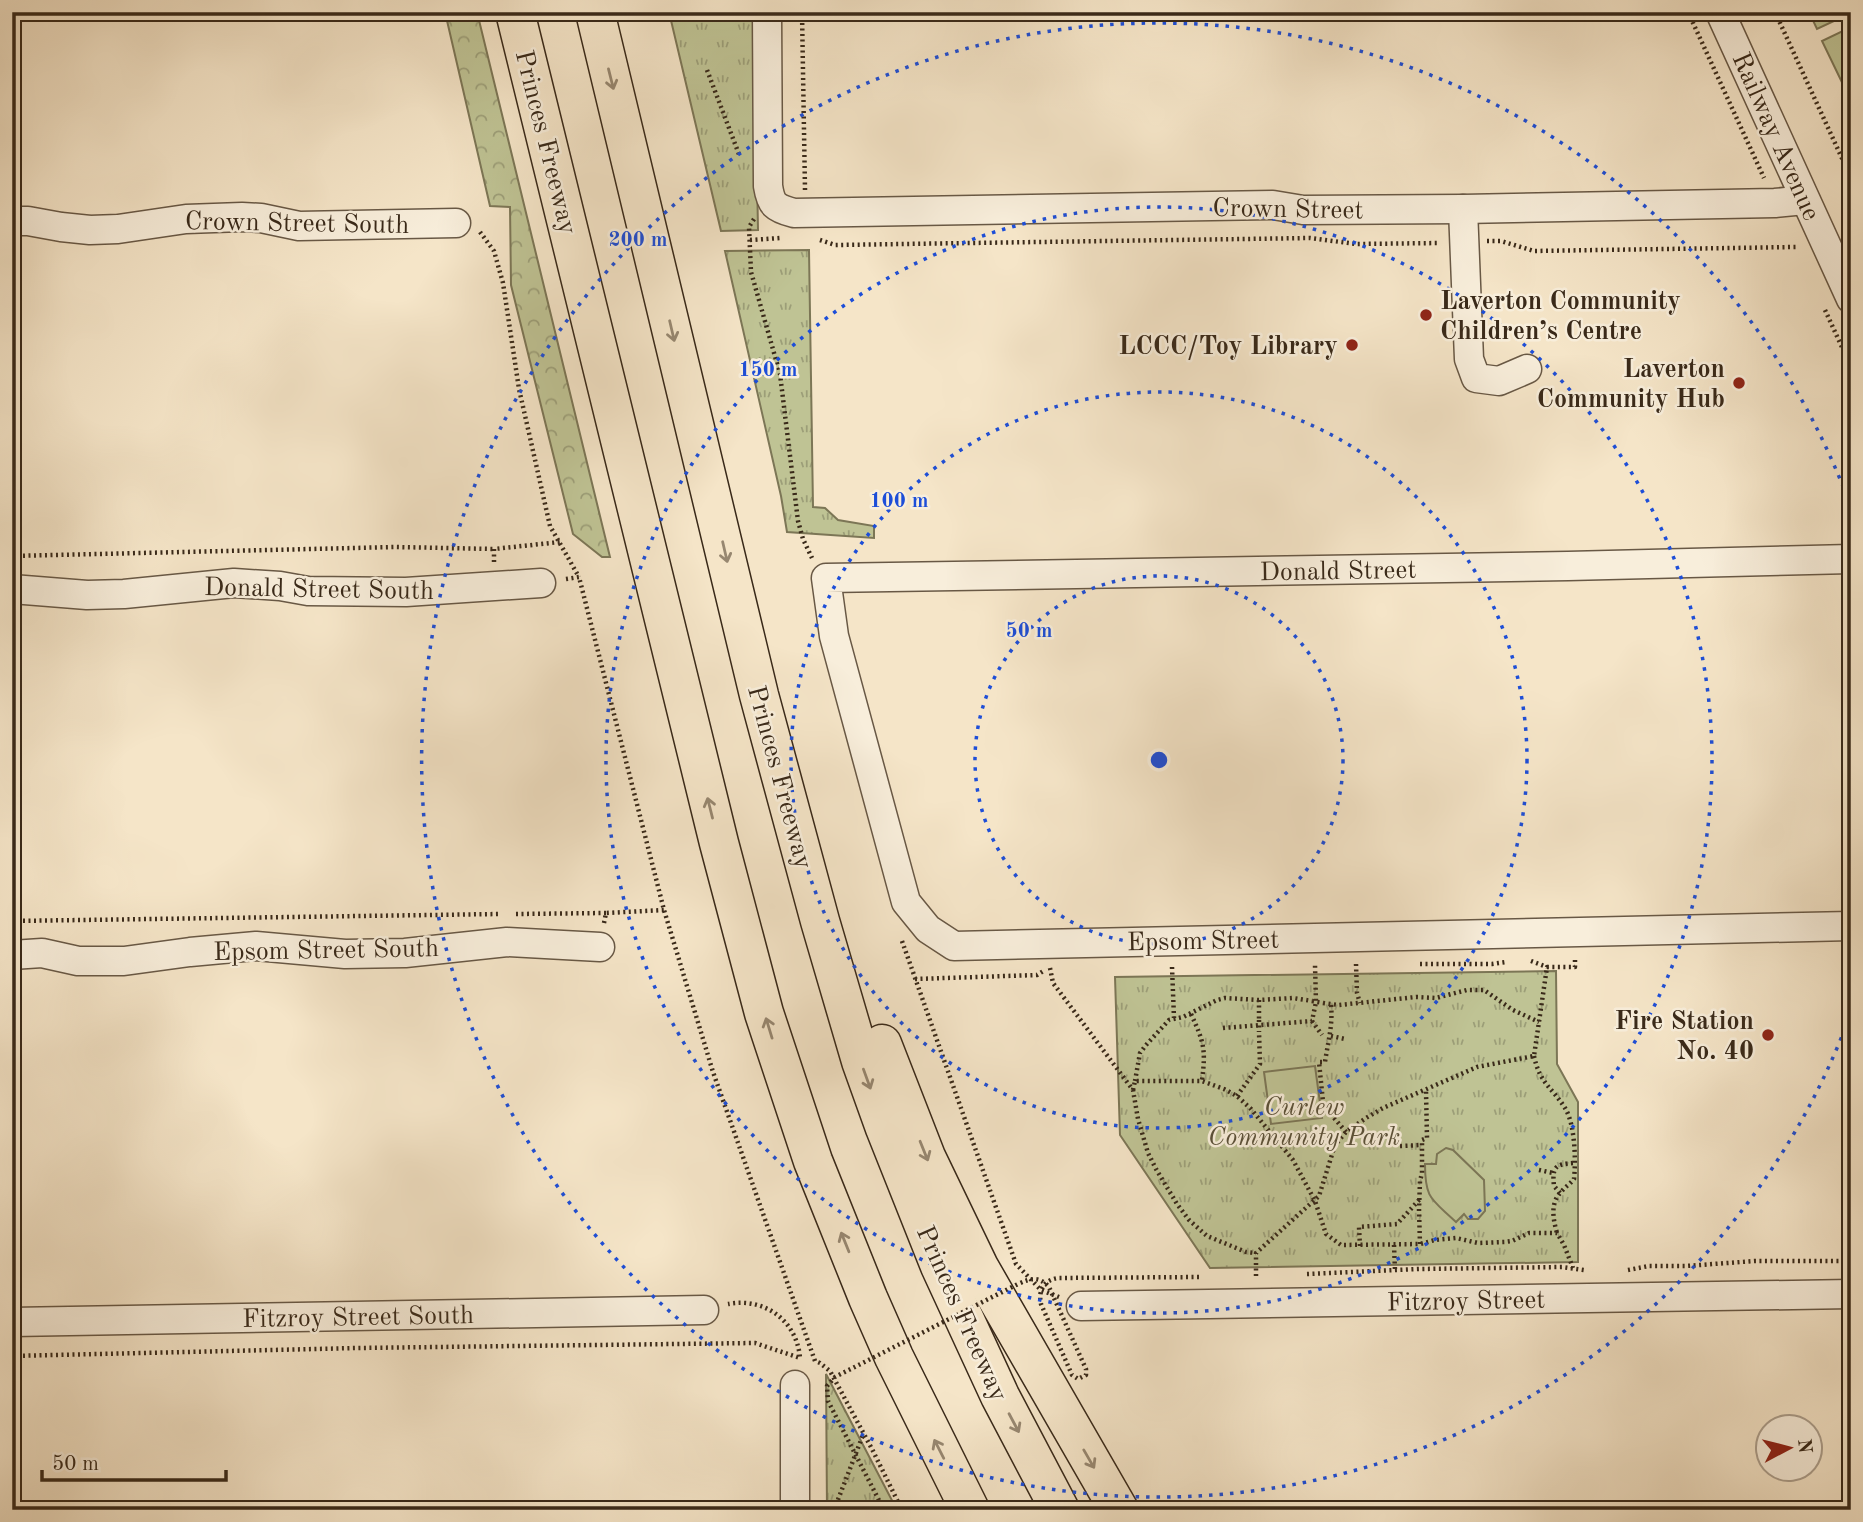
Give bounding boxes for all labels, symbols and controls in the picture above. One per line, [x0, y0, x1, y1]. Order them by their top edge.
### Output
street label: Princes Freeway [510, 48, 581, 238]
street label: Railway Avenue [1727, 49, 1824, 225]
one-way arrow [605, 67, 618, 90]
street label: Crown Street [1212, 196, 1364, 224]
street label: Crown Street South [185, 209, 409, 239]
text: 200 m [608, 230, 668, 251]
place label: Laverton Community Children’s Centre [1440, 289, 1681, 345]
marker: Laverton Community Children’s Centre [1418, 307, 1434, 323]
one-way arrow [666, 319, 679, 341]
place label: LCCC/Toy Library [1118, 334, 1338, 360]
marker: LCCC/Toy Library [1344, 337, 1360, 353]
place label: Laverton Community Hub [1537, 357, 1725, 413]
text: 150 m [738, 360, 798, 381]
marker: Laverton Community Hub [1731, 375, 1747, 391]
text: 100 m [869, 491, 929, 512]
one-way arrow [719, 540, 732, 563]
street label: Donald Street [1259, 558, 1417, 586]
street label: Donald Street South [204, 575, 434, 605]
text: 50 m [1005, 621, 1053, 642]
street label: Princes Freeway [742, 683, 816, 872]
centre of rings [1147, 748, 1171, 772]
one-way arrow [703, 797, 716, 820]
street label: Epsom Street [1127, 928, 1279, 956]
street label: Epsom Street South [213, 936, 439, 966]
place label: Fire Station No. 40 [1615, 1009, 1754, 1065]
one-way arrow [762, 1017, 774, 1039]
marker: Fire Station No. 40 [1760, 1027, 1776, 1043]
one-way arrow [862, 1067, 874, 1089]
park label: Curlew Community Park [1208, 1095, 1400, 1151]
one-way arrow [918, 1140, 931, 1161]
street label: Princes Freeway [911, 1222, 1012, 1406]
one-way arrow [838, 1232, 851, 1253]
street label: Fitzroy Street [1386, 1288, 1546, 1316]
street label: Fitzroy Street South [242, 1303, 474, 1333]
one-way arrow [1008, 1412, 1021, 1433]
north arrow [1755, 1414, 1825, 1484]
scale bar [42, 1438, 226, 1482]
text: N [1793, 1438, 1814, 1455]
one-way arrow [932, 1439, 946, 1460]
one-way arrow [1082, 1449, 1096, 1469]
text: 50 m [52, 1454, 99, 1475]

